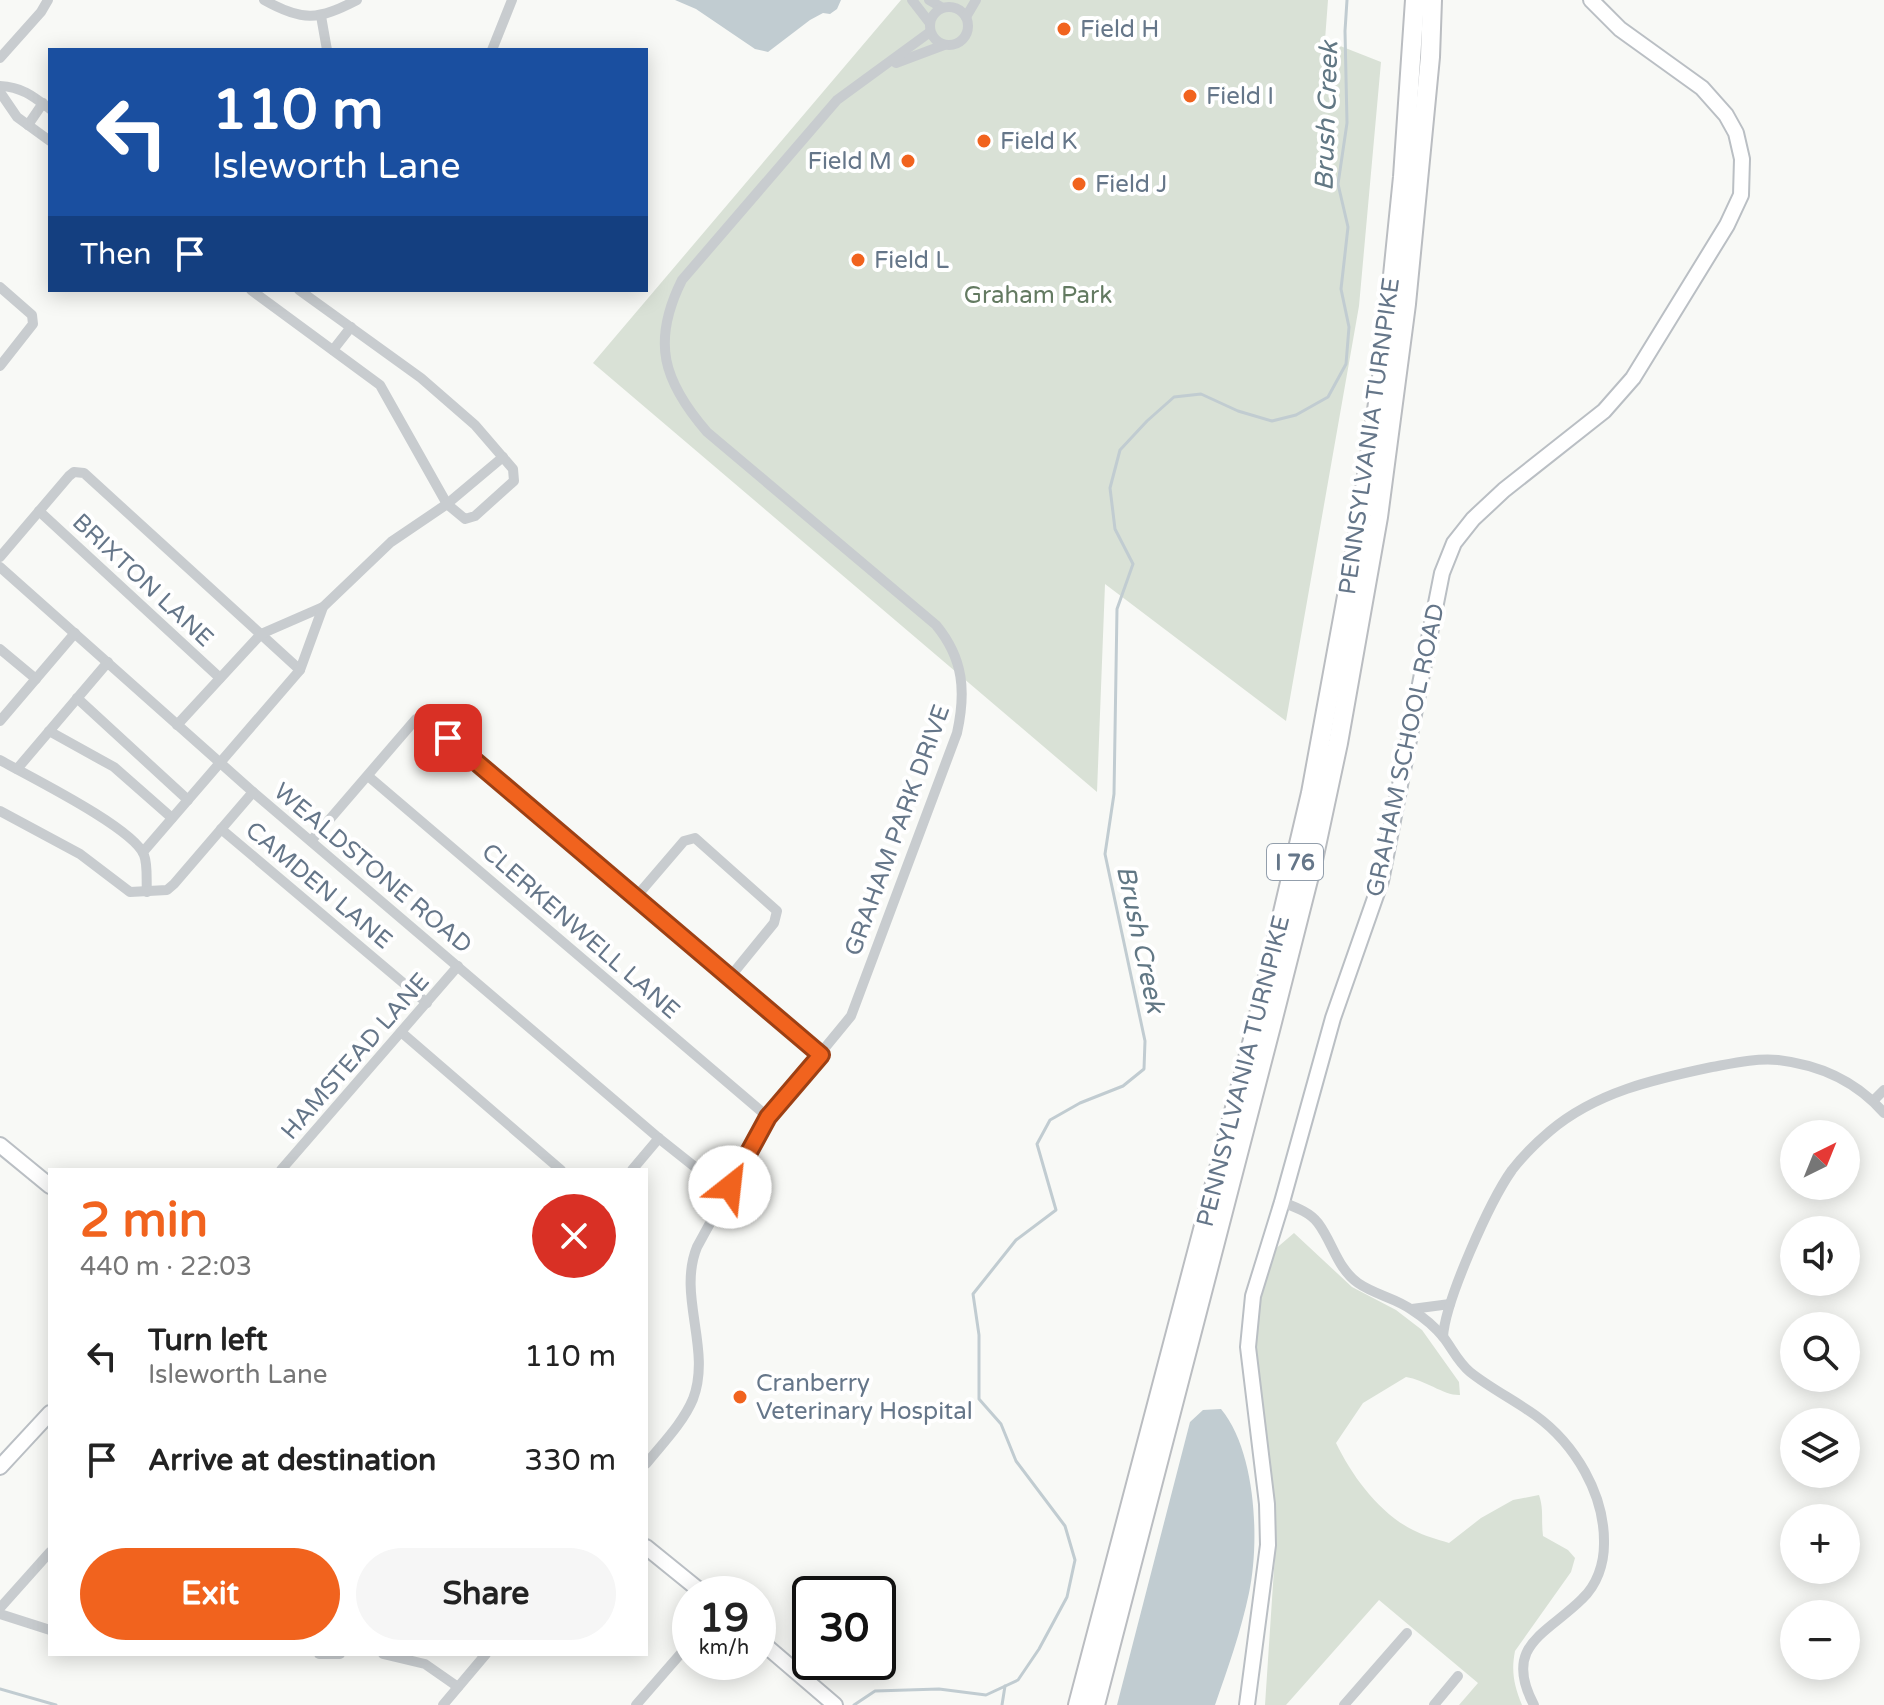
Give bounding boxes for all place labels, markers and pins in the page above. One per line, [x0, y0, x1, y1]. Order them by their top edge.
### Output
place label: Field H [1080, 15, 1159, 44]
marker: Field H [1055, 20, 1073, 38]
place label: Field I [1206, 82, 1274, 111]
marker: Field I [1181, 87, 1199, 105]
place label: Field K [1000, 127, 1077, 156]
marker: Field K [975, 132, 993, 150]
place label: Field M [808, 147, 892, 176]
marker: Field M [899, 152, 917, 170]
place label: Field J [1095, 170, 1167, 199]
marker: Field J [1070, 175, 1088, 193]
place label: Field L [874, 246, 949, 275]
marker: Field L [849, 251, 867, 269]
pin [414, 704, 482, 772]
place label: Cranberry Veterinary Hospital [756, 1369, 973, 1426]
marker: Cranberry Veterinary Hospital [731, 1388, 749, 1406]

